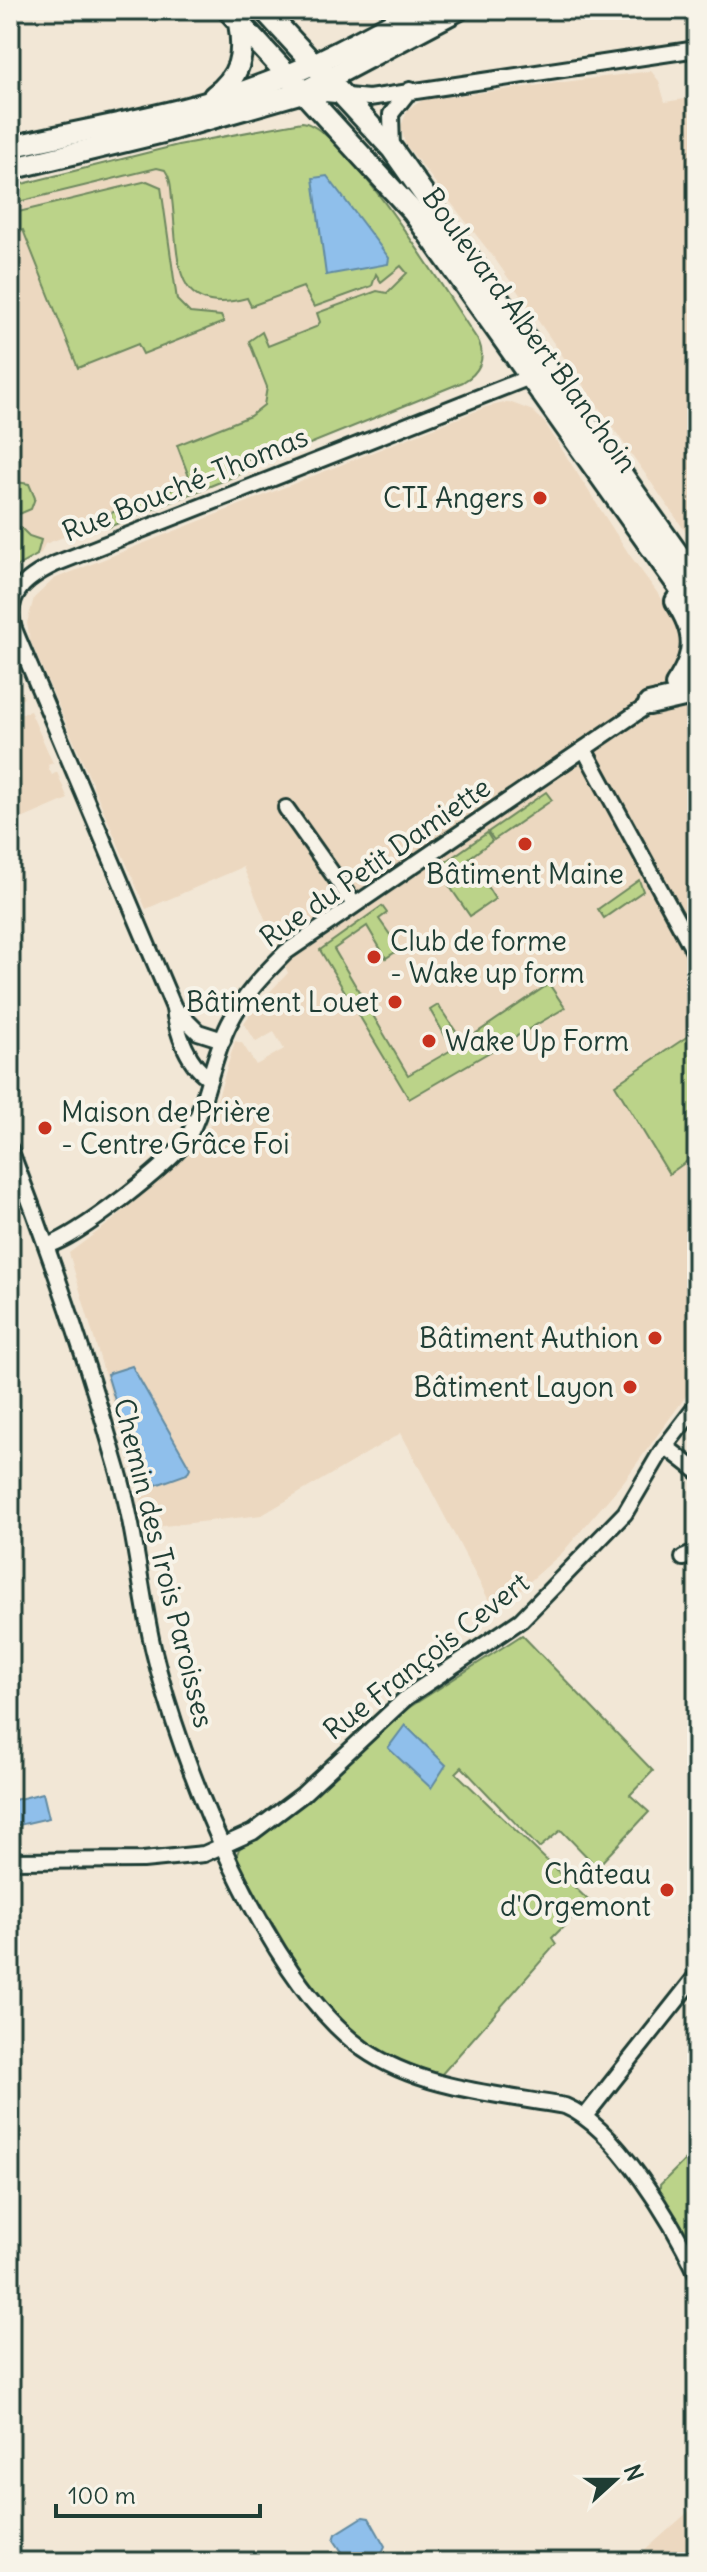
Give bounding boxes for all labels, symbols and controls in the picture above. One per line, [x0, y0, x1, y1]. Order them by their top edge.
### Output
street label: Boulevard Albert Blanchoin [415, 181, 645, 479]
street label: Rue Bouché-Thomas [57, 418, 313, 550]
place label: CTI Angers [383, 480, 524, 516]
marker: CTI Angers [531, 489, 549, 507]
street label: Rue du Petit Damiette [253, 769, 497, 955]
marker: Bâtiment Maine [516, 835, 534, 853]
place label: Bâtiment Maine [426, 856, 624, 892]
place label: Club de forme - Wake up form [390, 923, 585, 991]
marker: Club de forme - Wake up form [365, 948, 383, 966]
place label: Bâtiment Louet [186, 984, 379, 1020]
marker: Bâtiment Louet [386, 993, 404, 1011]
place label: Wake Up Form [445, 1023, 629, 1059]
marker: Wake Up Form [420, 1032, 438, 1050]
place label: Maison de Prière - Centre Grâce Foi [61, 1094, 289, 1162]
marker: Maison de Prière - Centre Grâce Foi [36, 1119, 54, 1137]
place label: Bâtiment Authion [419, 1320, 639, 1356]
marker: Bâtiment Authion [646, 1329, 664, 1347]
place label: Bâtiment Layon [414, 1369, 614, 1405]
marker: Bâtiment Layon [621, 1378, 639, 1396]
street label: Chemin des Trois Paroisses [106, 1395, 222, 1731]
street label: Rue François Cevert [316, 1564, 536, 1748]
place label: Château d'Orgemont [500, 1856, 651, 1924]
marker: Château d'Orgemont [658, 1881, 676, 1899]
north arrow [575, 2440, 655, 2520]
text: N [618, 2461, 649, 2485]
scale bar [56, 2468, 260, 2518]
text: 100 m [68, 2480, 136, 2510]

